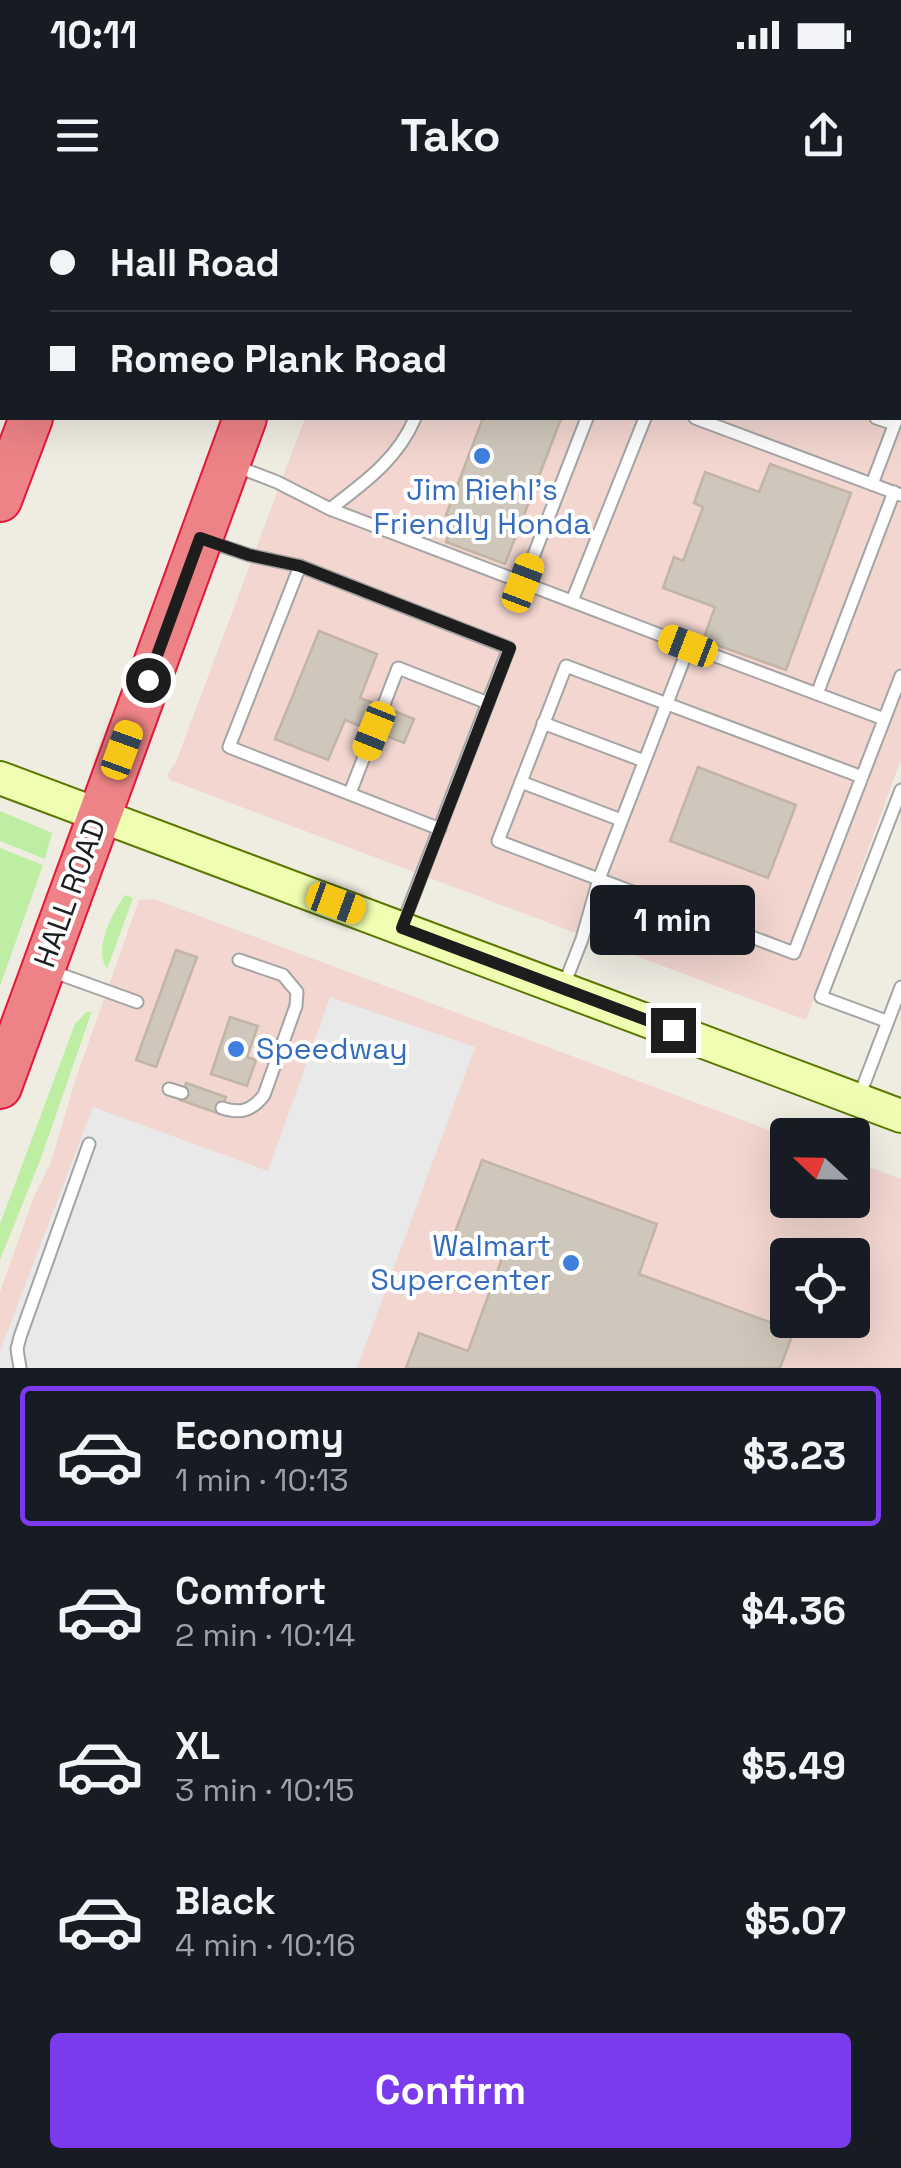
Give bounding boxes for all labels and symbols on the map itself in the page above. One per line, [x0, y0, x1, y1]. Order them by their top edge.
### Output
marker: Jim Riehl's Friendly Honda [471, 445, 493, 467]
place label: Jim Riehl's Friendly Honda [374, 470, 590, 543]
car [498, 550, 548, 616]
car [655, 621, 721, 671]
route start [126, 658, 171, 703]
car [349, 698, 399, 764]
car [98, 717, 146, 783]
street label: HALL ROAD [25, 813, 114, 973]
car [303, 879, 369, 927]
callout: 1 min [590, 885, 756, 955]
route end [651, 1008, 696, 1053]
place label: Speedway [256, 1029, 408, 1068]
marker: Speedway [225, 1038, 247, 1060]
north arrow [770, 1118, 870, 1218]
place label: Walmart Supercenter [370, 1226, 551, 1299]
marker: Walmart Supercenter [560, 1252, 582, 1274]

